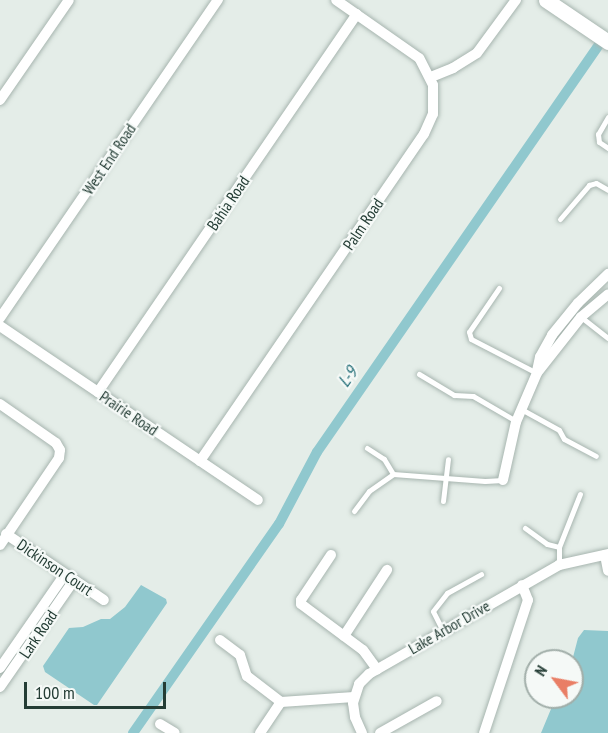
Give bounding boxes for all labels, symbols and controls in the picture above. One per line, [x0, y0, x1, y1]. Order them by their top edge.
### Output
street label: West End Road [78, 120, 140, 198]
street label: Bahia Road [203, 172, 253, 234]
street label: Palm Road [339, 195, 387, 253]
water label: L-9 [334, 363, 362, 391]
street label: Prairie Road [96, 387, 162, 439]
street label: Dickinson Court [14, 535, 96, 599]
street label: Lake Arbor Drive [405, 596, 493, 658]
street label: Lark Road [15, 606, 61, 662]
north arrow [524, 649, 584, 709]
text: N [530, 662, 551, 679]
scale bar [27, 670, 170, 708]
text: 100 m [35, 681, 75, 704]

